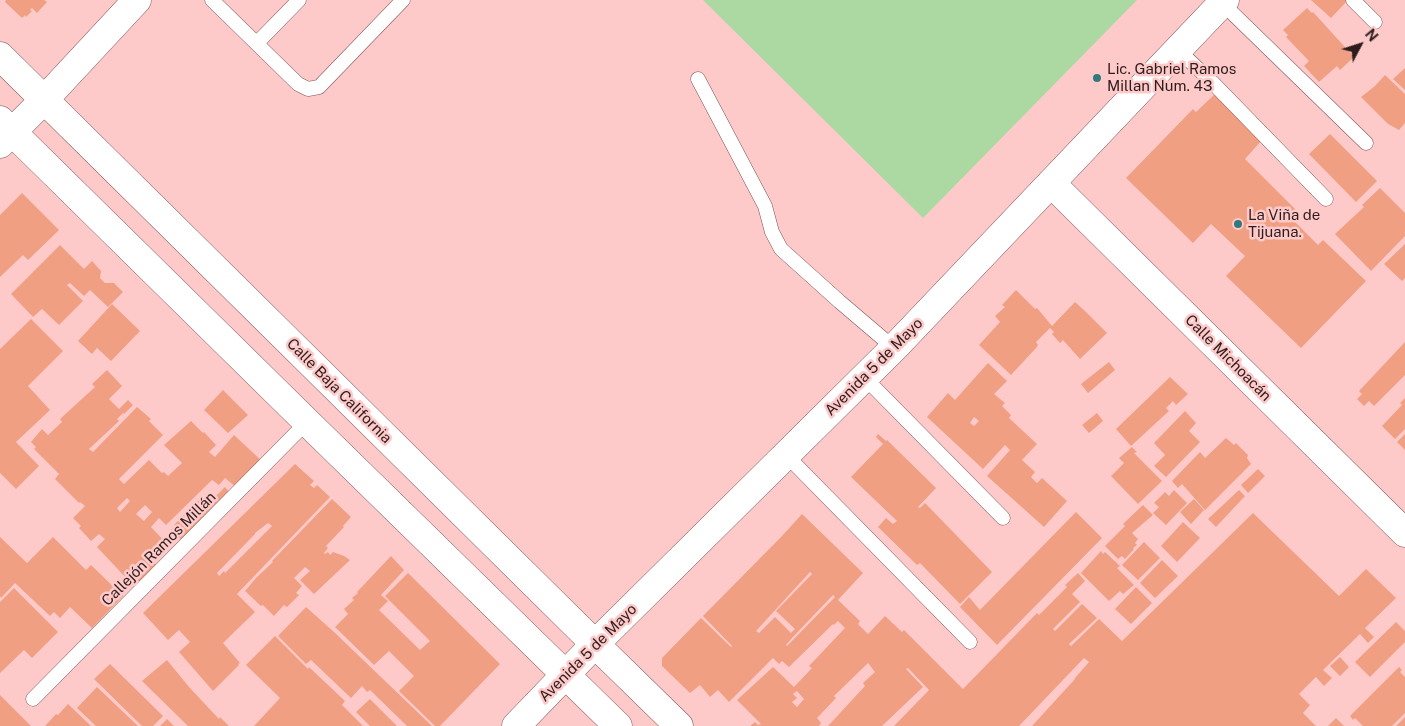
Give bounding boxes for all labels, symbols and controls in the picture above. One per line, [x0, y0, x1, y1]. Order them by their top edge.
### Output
north arrow [1335, 20, 1385, 70]
text: N [1362, 26, 1381, 45]
place label: Lic. Gabriel Ramos Millan Num. 43 [1107, 60, 1236, 95]
marker: Lic. Gabriel Ramos Millan Num. 43 [1091, 72, 1103, 84]
place label: La Viña de Tijuana. [1248, 206, 1320, 241]
marker: La Viña de Tijuana. [1232, 218, 1244, 230]
street label: Calle Michoacán [1181, 311, 1275, 405]
street label: Avenida 5 de Mayo [821, 314, 927, 420]
street label: Calle Baja California [283, 335, 395, 447]
street label: Callejón Ramos Millán [98, 488, 220, 610]
street label: Avenida 5 de Mayo [535, 600, 641, 706]

